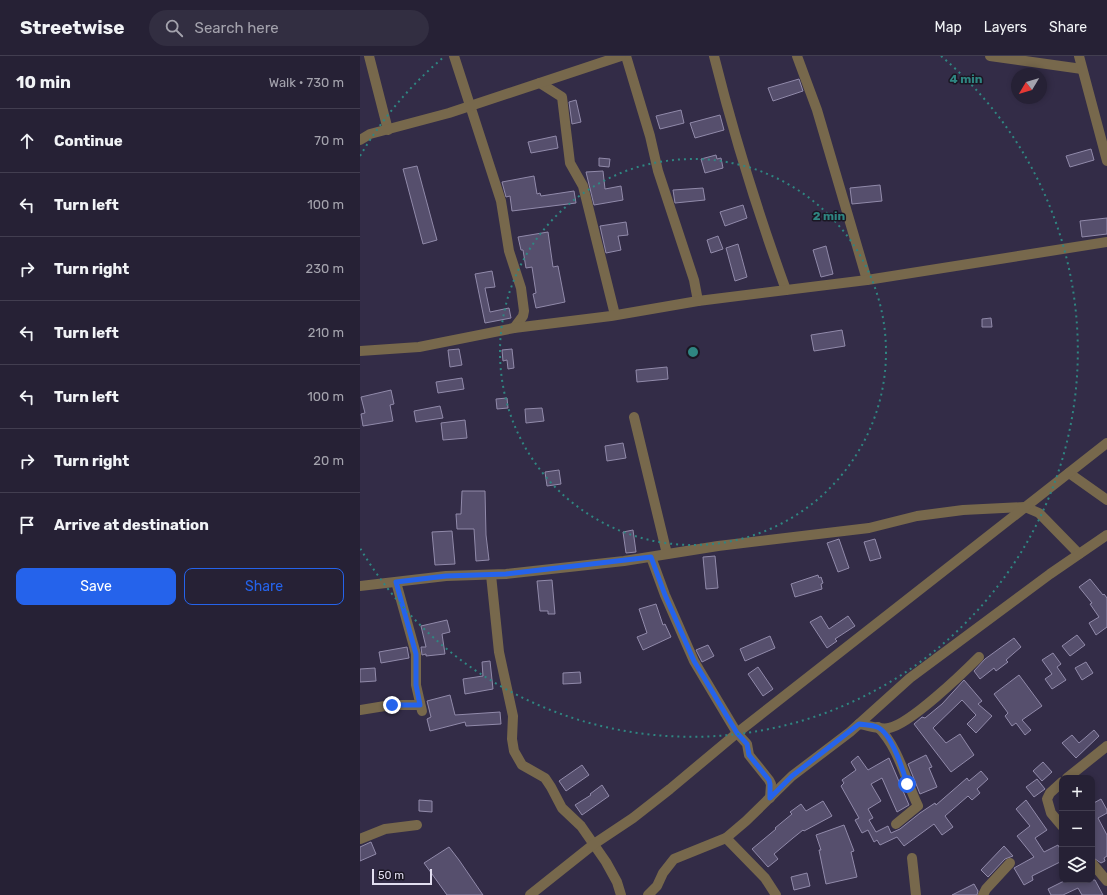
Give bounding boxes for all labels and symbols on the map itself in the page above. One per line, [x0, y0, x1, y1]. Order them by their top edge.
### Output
north arrow [1011, 68, 1047, 104]
text: 4 min [950, 72, 983, 86]
text: 2 min [813, 209, 846, 223]
centre of rings [686, 345, 700, 359]
route end [383, 696, 401, 714]
route start [898, 775, 916, 793]
scale bar [372, 867, 432, 886]

